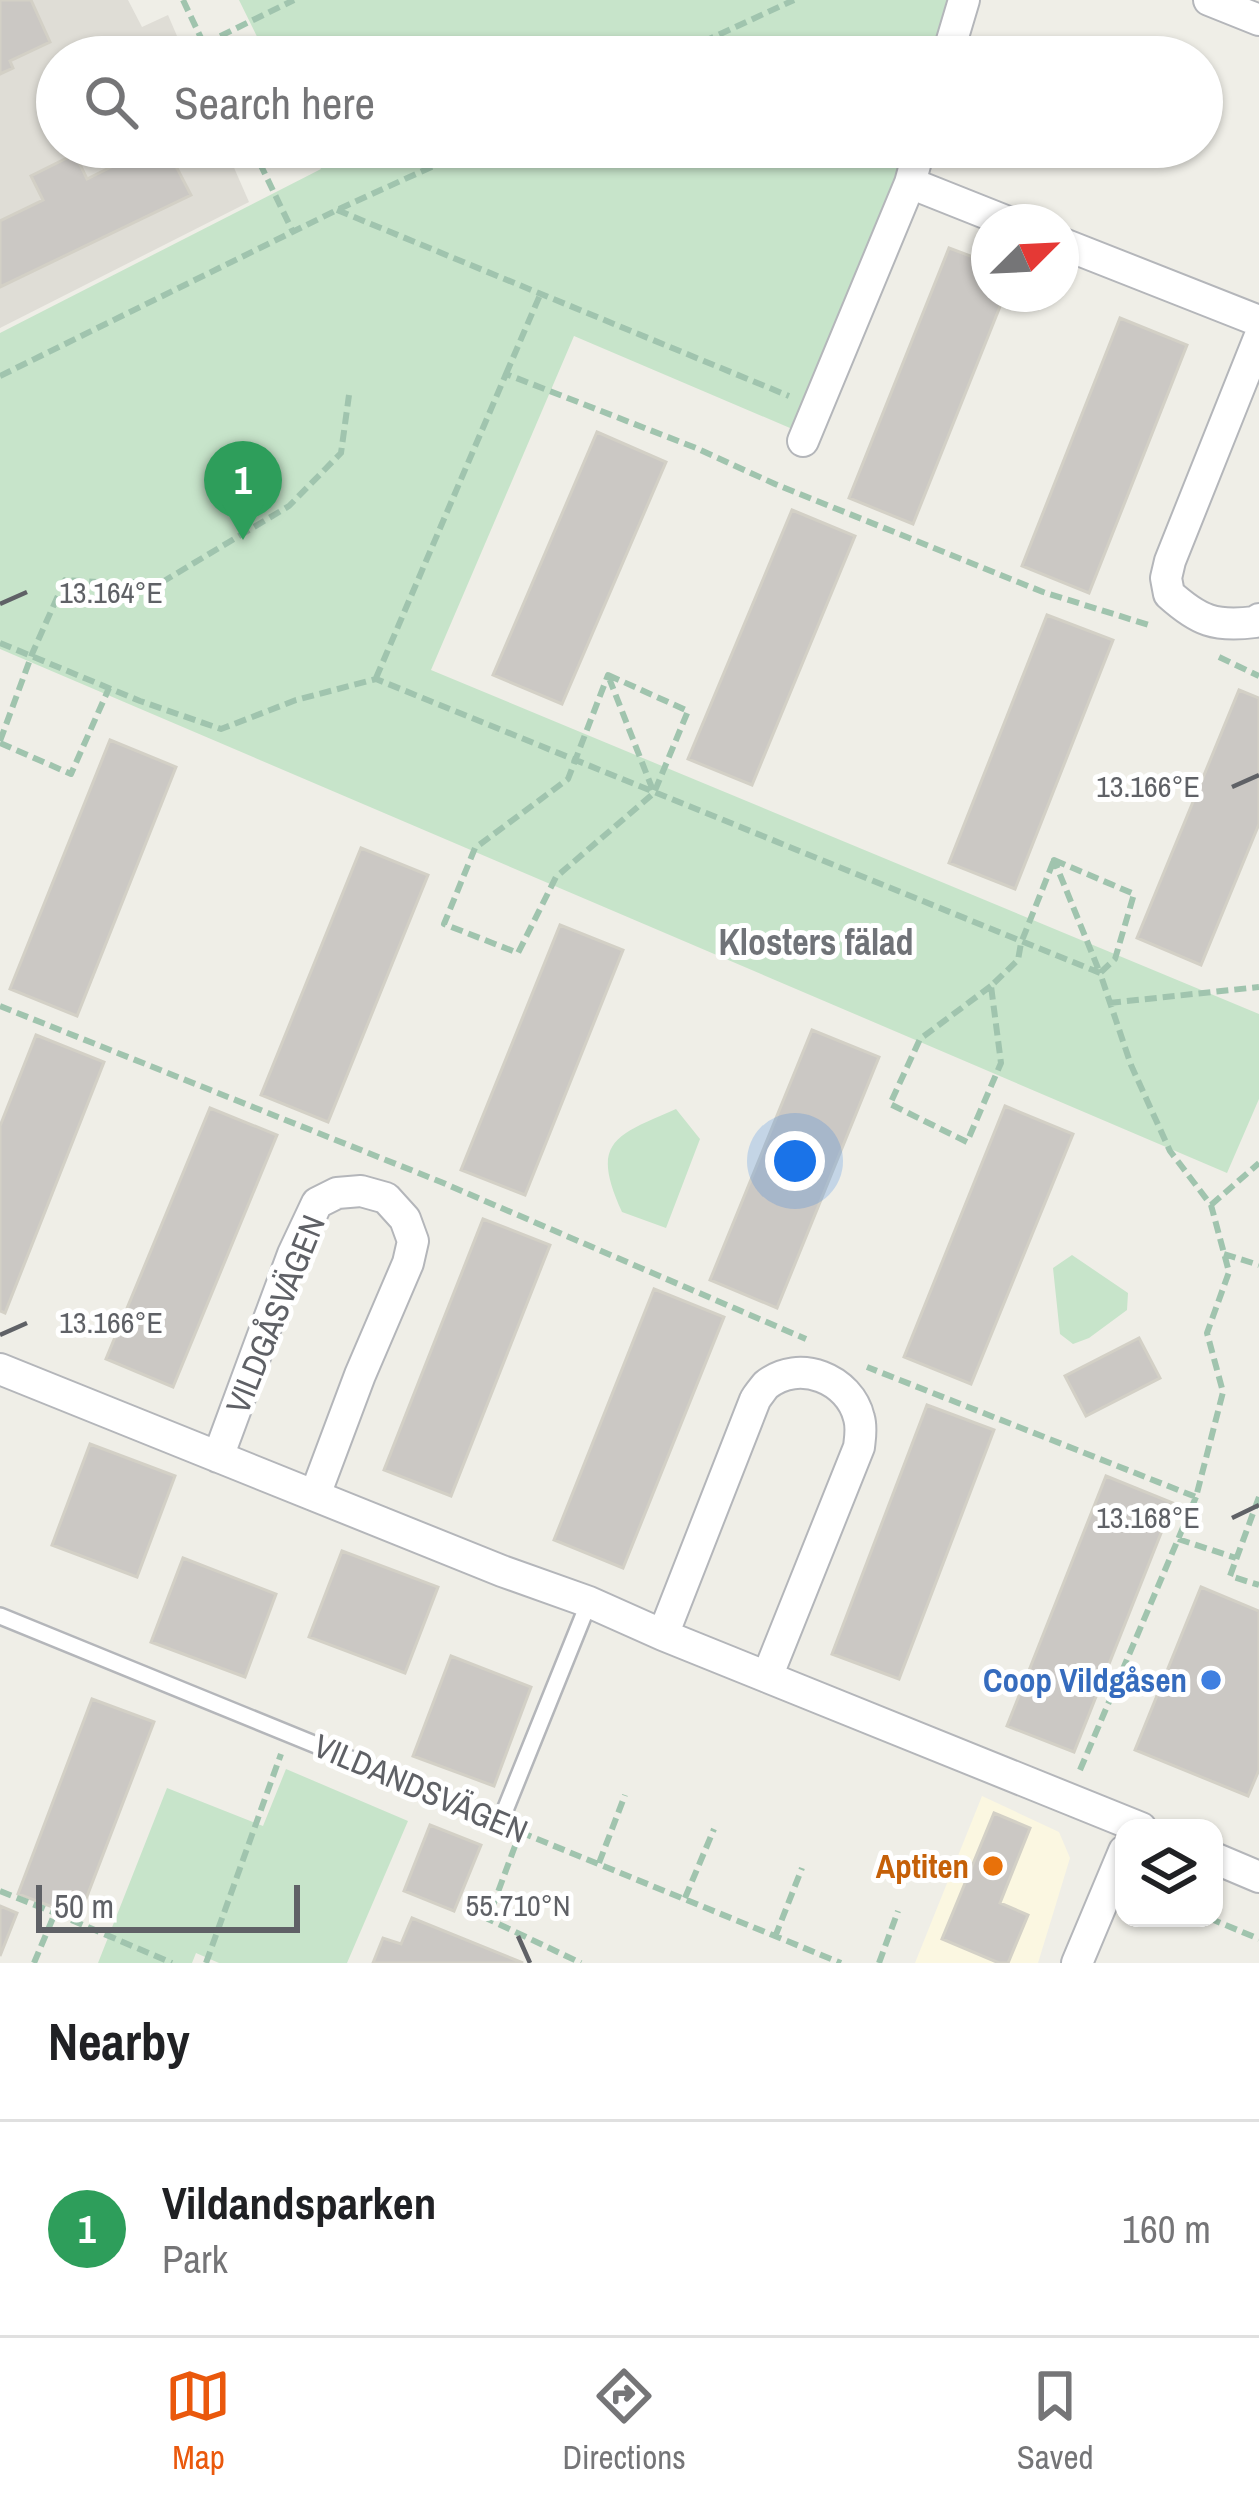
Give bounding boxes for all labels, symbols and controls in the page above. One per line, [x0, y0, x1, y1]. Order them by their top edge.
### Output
search box [36, 36, 1223, 168]
icon: search [78, 69, 144, 135]
text: Search here [174, 72, 375, 133]
north arrow [971, 204, 1079, 312]
pin: 1 [204, 441, 282, 540]
text: 13.164°E [59, 572, 163, 612]
text: 13.166°E [1096, 766, 1200, 806]
district label: Klosters fälad [718, 918, 914, 966]
your location [765, 1131, 825, 1191]
street label: VILDGÅSVÄGEN [215, 1208, 335, 1420]
text: 13.166°E [59, 1302, 163, 1342]
text: 13.168°E [1096, 1497, 1200, 1537]
place label: Coop Vildgåsen [983, 1658, 1187, 1702]
marker: Coop Vildgåsen [1198, 1667, 1224, 1693]
street label: VILDANDSVÄGEN [307, 1723, 535, 1853]
map controls [1115, 1819, 1223, 1927]
button: layers [1115, 1819, 1223, 1927]
place label: Aptiten [876, 1844, 969, 1888]
marker: Aptiten [980, 1853, 1006, 1879]
scale bar [36, 1879, 300, 1932]
text: 50 m [54, 1884, 114, 1928]
text: 55.710°N [466, 1885, 571, 1925]
text: Nearby [48, 2007, 190, 2076]
text: Vildandsparken [162, 2172, 436, 2233]
text: 1 [78, 2203, 96, 2255]
text: 160 m [1122, 2203, 1211, 2255]
text: Park [162, 2233, 228, 2285]
tab: Map [165, 2363, 231, 2479]
tab: Directions [562, 2363, 686, 2479]
tab: Saved [1017, 2363, 1093, 2479]

